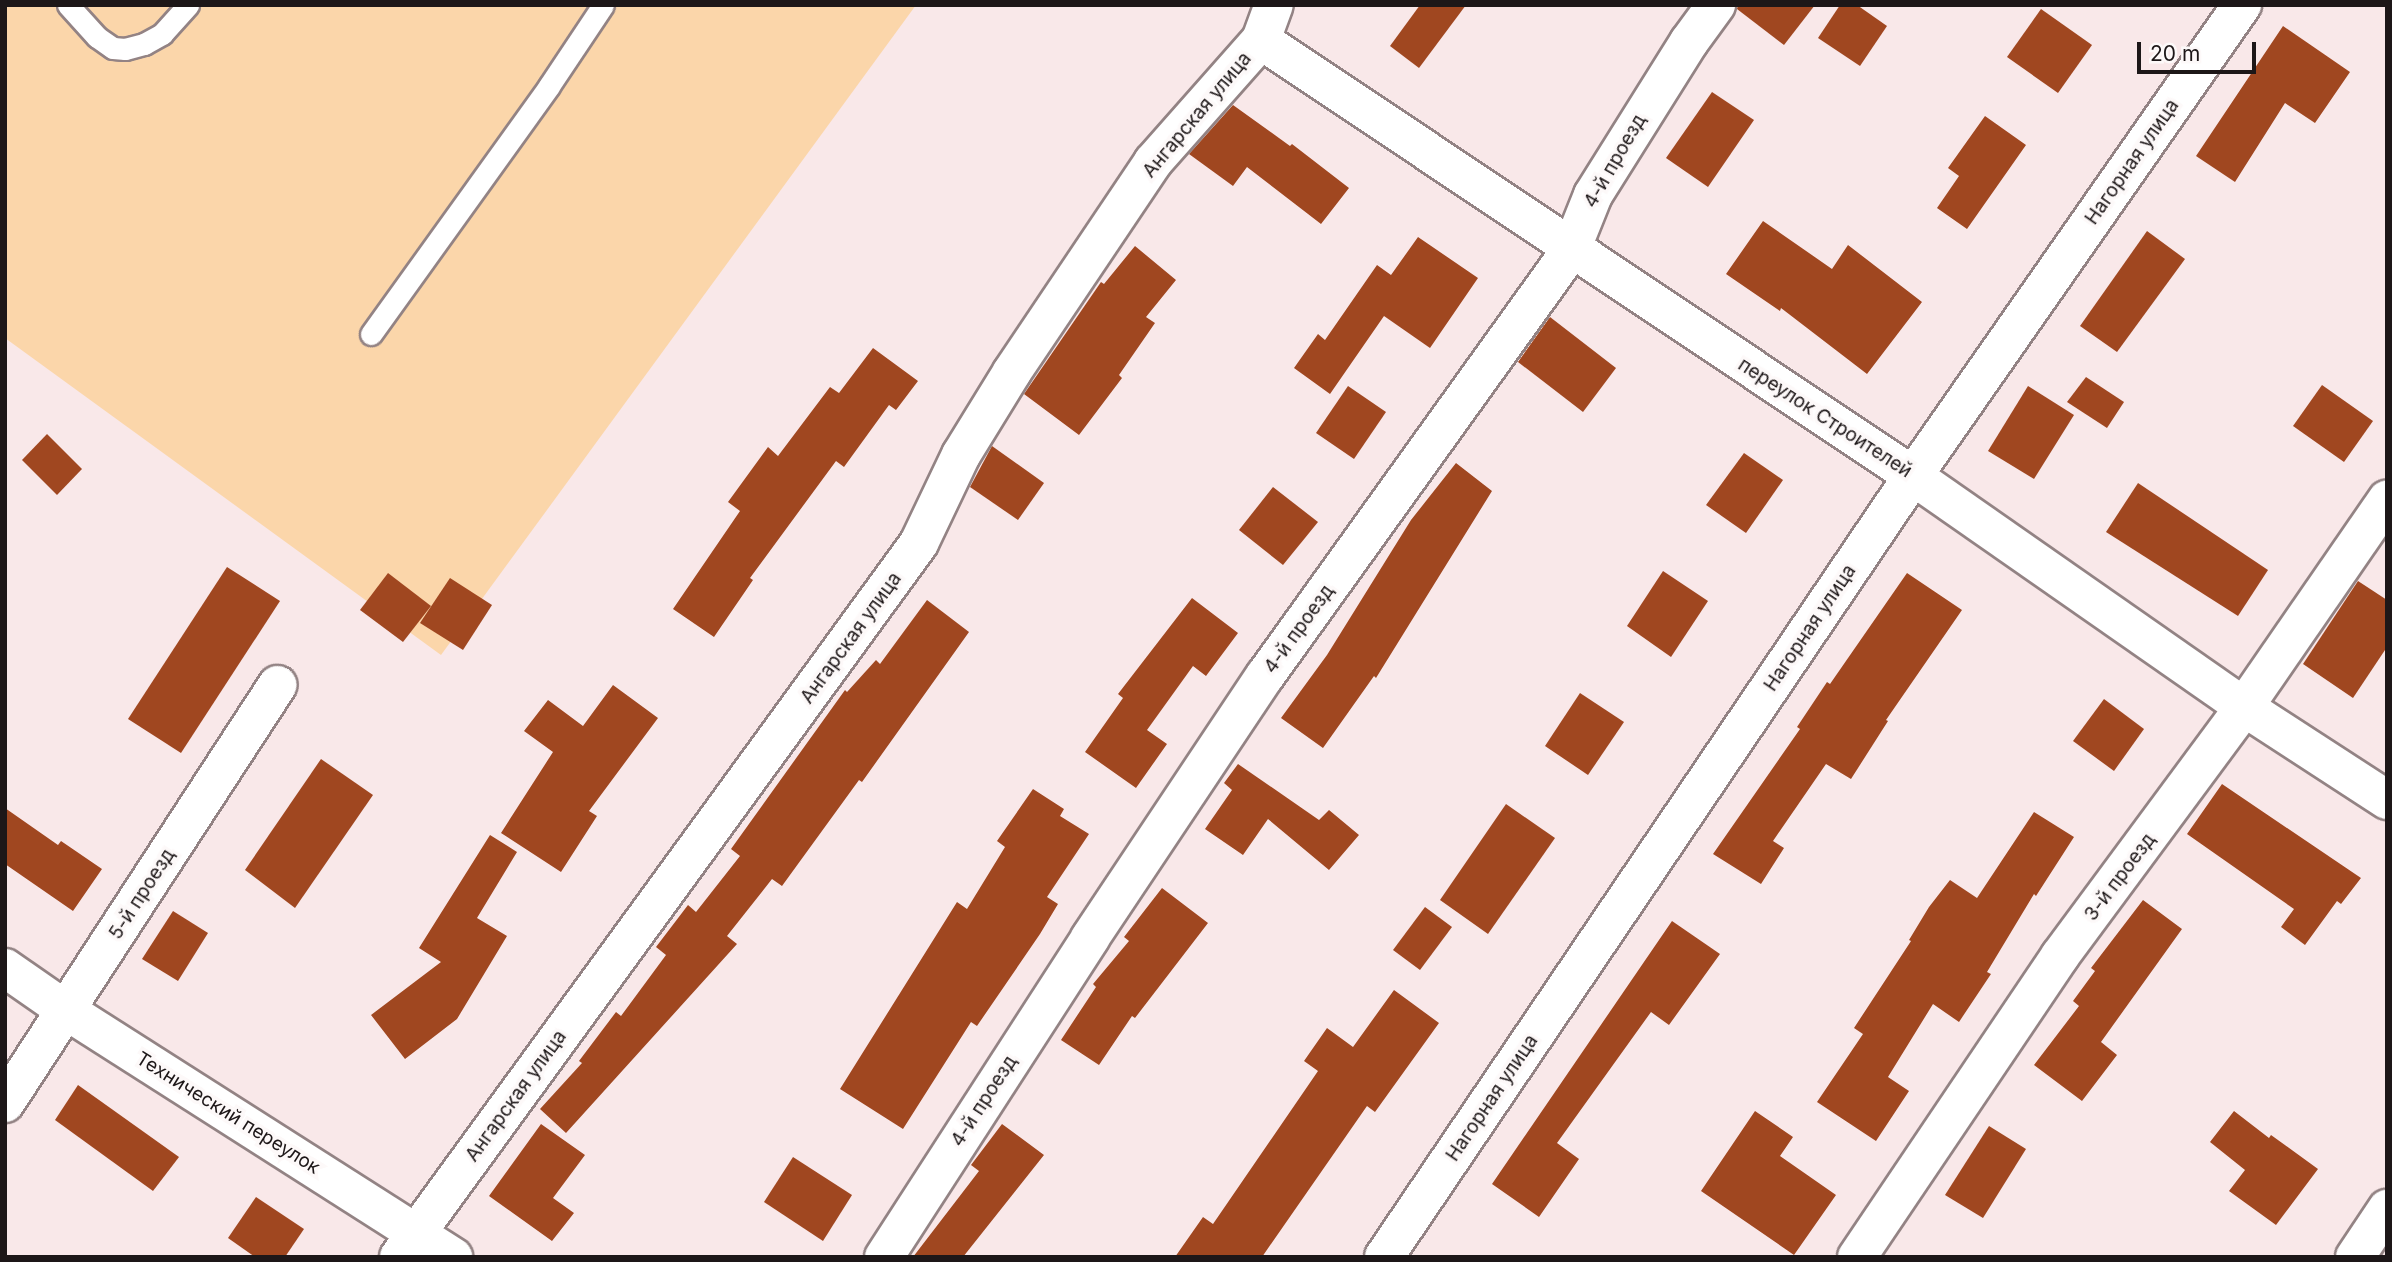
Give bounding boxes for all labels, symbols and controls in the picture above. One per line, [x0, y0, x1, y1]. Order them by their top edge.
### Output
scale bar [2140, 28, 2259, 72]
text: 20 m [2150, 41, 2200, 66]
street label: Ангарская улица [1138, 48, 1256, 182]
street label: Нагорная улица [2080, 95, 2184, 229]
street label: 4-й проезд [1579, 110, 1651, 212]
street label: переулок Строителей [1734, 353, 1916, 483]
street label: Нагорная улица [1759, 560, 1861, 696]
street label: Ангарская улица [796, 568, 906, 708]
street label: 4-й проезд [1259, 580, 1339, 678]
street label: 3-й проезд [2080, 829, 2160, 925]
street label: 5-й проезд [104, 844, 180, 944]
street label: Ангарская улица [461, 1026, 571, 1166]
street label: Нагорная улица [1441, 1030, 1543, 1166]
street label: Технический переулок [132, 1047, 324, 1179]
street label: 4-й проезд [946, 1051, 1022, 1151]

